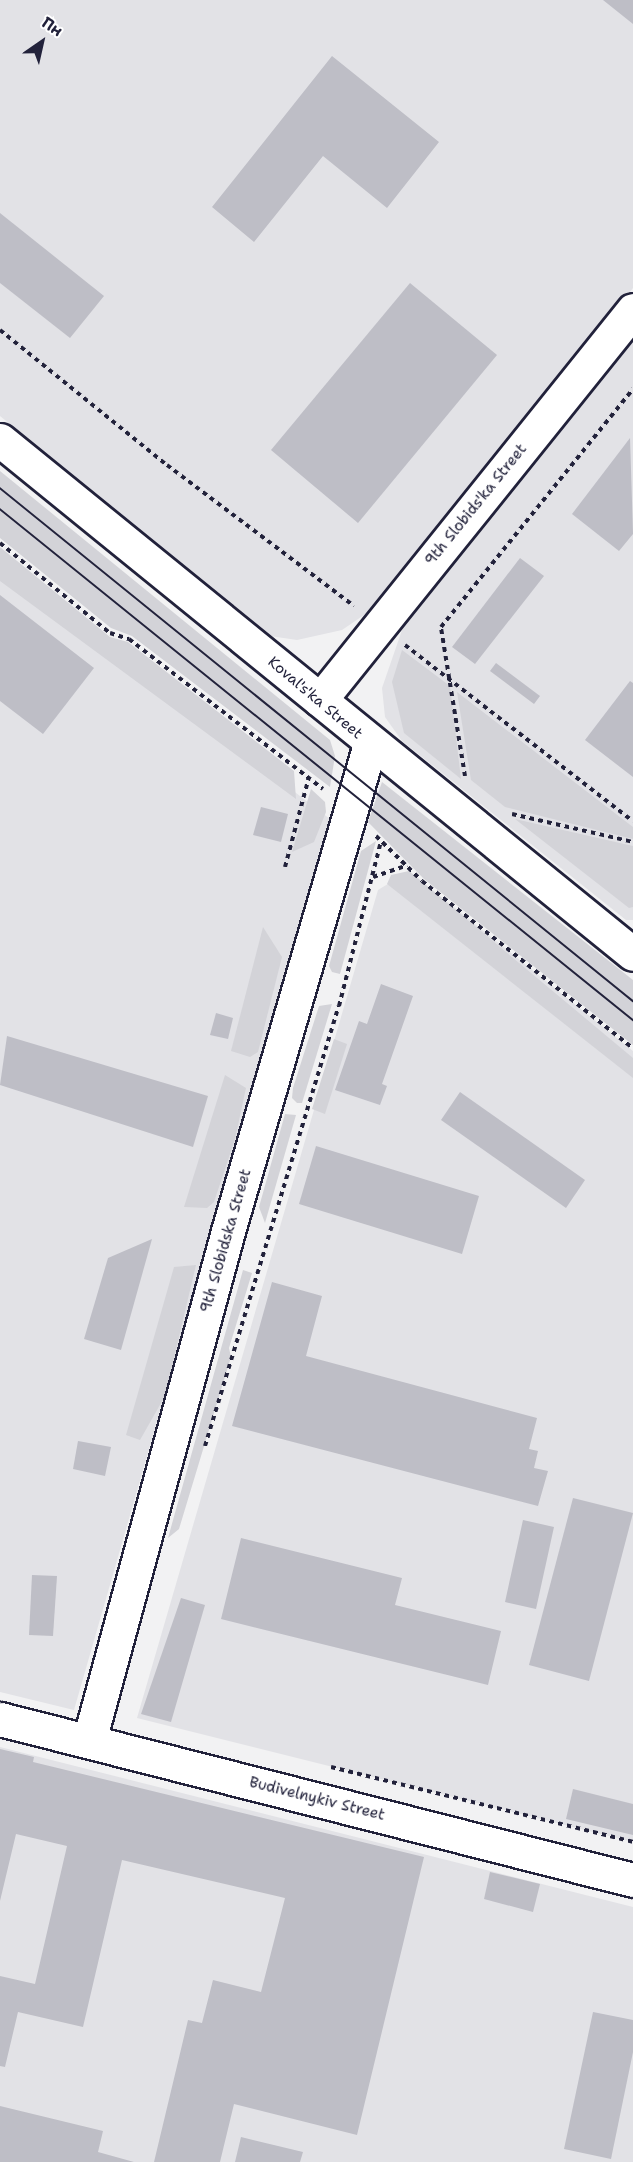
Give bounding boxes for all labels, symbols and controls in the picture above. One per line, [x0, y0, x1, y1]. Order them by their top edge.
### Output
north arrow [12, 12, 72, 72]
text: Пн [38, 12, 67, 41]
street label: 9th Slobids'ka Street [421, 440, 531, 570]
street label: Koval's'ka Street [264, 653, 366, 743]
street label: 9th Slobidska Street [197, 1167, 255, 1315]
street label: Budivelnykiv Street [247, 1773, 387, 1825]

